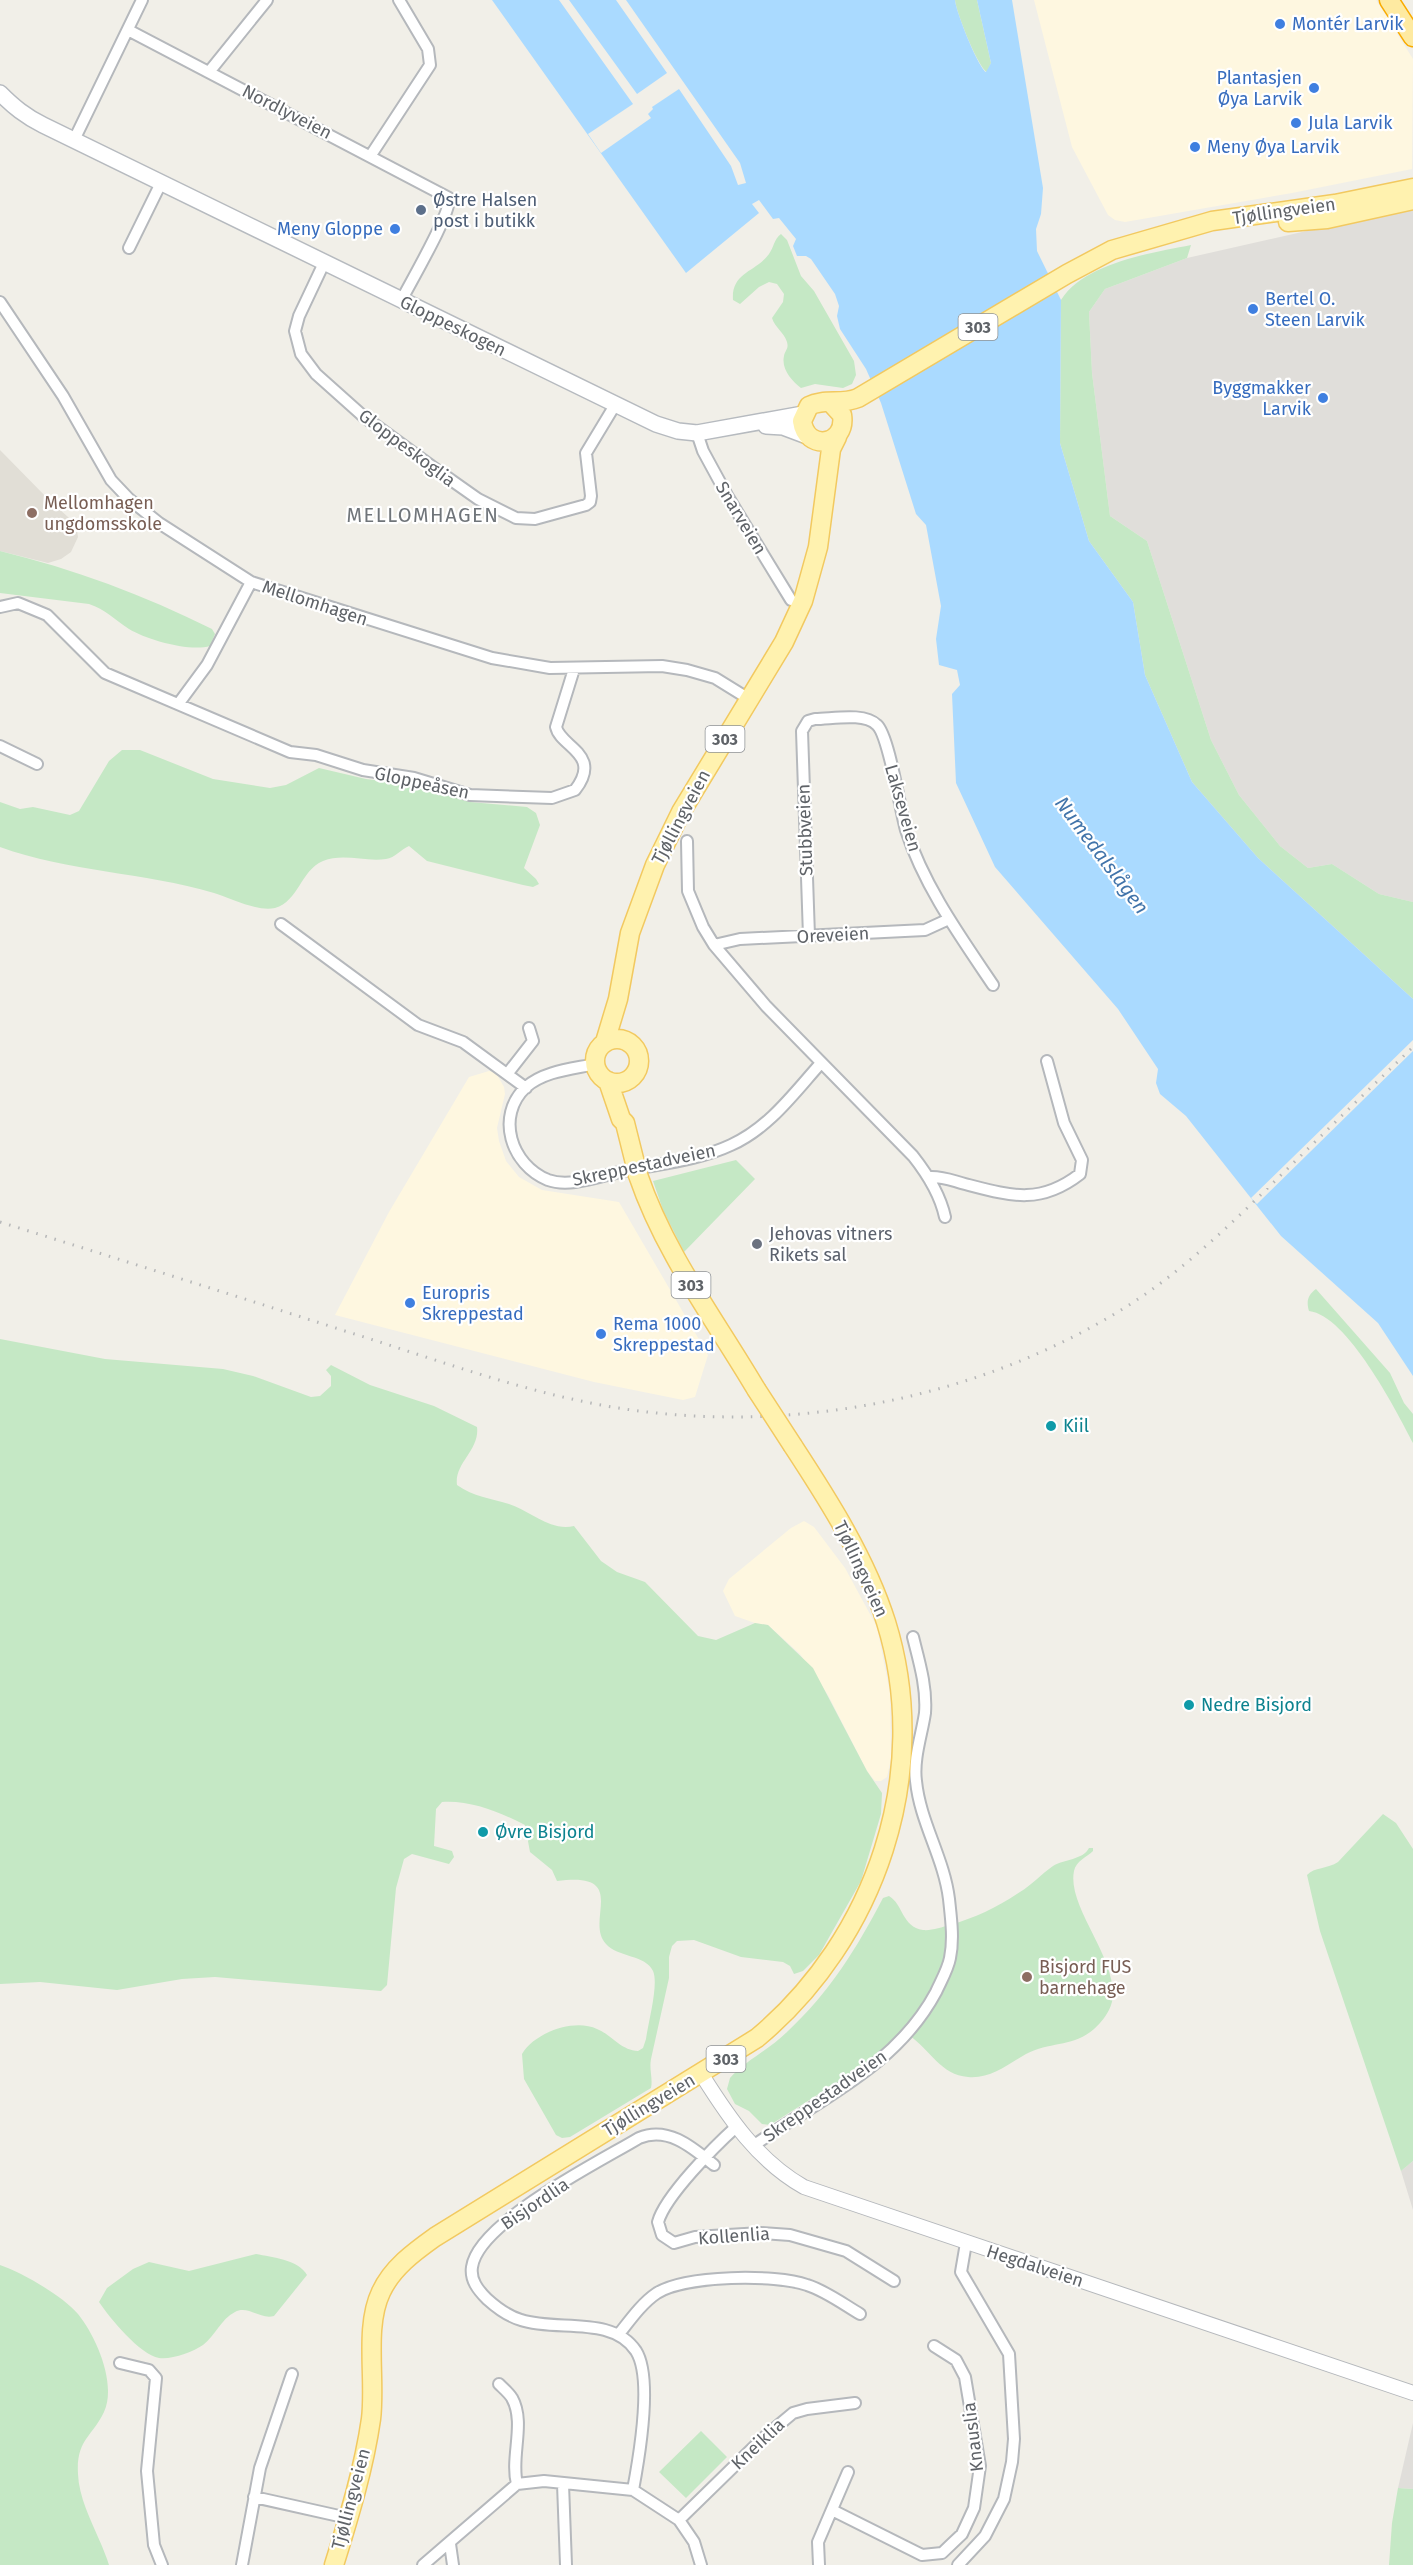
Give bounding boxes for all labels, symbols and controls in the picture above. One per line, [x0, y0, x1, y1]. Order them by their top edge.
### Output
place label: Montér Larvik [1292, 13, 1404, 35]
marker: Montér Larvik [1273, 17, 1287, 31]
place label: Plantasjen Øya Larvik [1216, 67, 1303, 110]
street label: Nordlyveien [238, 80, 336, 144]
marker: Plantasjen Øya Larvik [1307, 81, 1321, 95]
place label: Jula Larvik [1308, 112, 1393, 134]
marker: Jula Larvik [1289, 116, 1303, 130]
place label: Meny Øya Larvik [1207, 136, 1340, 158]
marker: Meny Øya Larvik [1188, 140, 1202, 154]
place label: Østre Halsen post i butikk [433, 189, 537, 232]
street label: Tjøllingveien [1231, 193, 1337, 229]
marker: Østre Halsen post i butikk [414, 203, 428, 217]
place label: Meny Gloppe [277, 218, 383, 240]
marker: Meny Gloppe [388, 222, 402, 236]
place label: Bertel O. Steen Larvik [1265, 288, 1365, 331]
street label: Gloppeskogen [396, 291, 510, 361]
marker: Bertel O. Steen Larvik [1246, 302, 1260, 316]
road number: 303 [958, 314, 998, 340]
place label: Byggmakker Larvik [1212, 377, 1312, 420]
marker: Byggmakker Larvik [1316, 391, 1330, 405]
street label: Gloppeskoglia [354, 404, 460, 492]
street label: Snarveien [711, 478, 771, 558]
place label: Mellomhagen ungdomsskole [44, 492, 162, 535]
district label: MELLOMHAGEN [347, 503, 499, 527]
marker: Mellomhagen ungdomsskole [25, 506, 39, 520]
street label: Mellomhagen [259, 576, 371, 630]
road number: 303 [706, 726, 744, 752]
street label: Gloppeåsen [373, 762, 471, 804]
street label: Lakseveien [880, 762, 926, 854]
street label: Tjøllingveien [647, 766, 715, 868]
street label: Stubbveien [792, 784, 818, 876]
water label: Numedalslågen [1050, 791, 1154, 919]
street label: Oreveien [796, 922, 870, 948]
street label: Skreppestadveien [570, 1139, 718, 1191]
place label: Jehovas vitners Rikets sal [769, 1223, 893, 1266]
marker: Jehovas vitners Rikets sal [750, 1237, 764, 1251]
road number: 303 [672, 1272, 710, 1298]
place label: Europris Skreppestad [422, 1282, 524, 1325]
marker: Europris Skreppestad [403, 1296, 417, 1310]
place label: Rema 1000 Skreppestad [613, 1313, 715, 1356]
marker: Rema 1000 Skreppestad [594, 1327, 608, 1341]
place label: Kiil [1063, 1415, 1089, 1437]
marker: Kiil [1044, 1419, 1058, 1433]
street label: Tjøllingveien [829, 1517, 893, 1621]
place label: Nedre Bisjord [1201, 1694, 1312, 1716]
marker: Nedre Bisjord [1182, 1698, 1196, 1712]
place label: Øvre Bisjord [495, 1821, 594, 1843]
marker: Øvre Bisjord [476, 1825, 490, 1839]
place label: Bisjord FUS barnehage [1039, 1956, 1132, 1999]
marker: Bisjord FUS barnehage [1020, 1970, 1034, 1984]
street label: Skreppestadveien [759, 2045, 891, 2147]
road number: 303 [706, 2046, 746, 2072]
street label: Tjøllingveien [599, 2069, 699, 2141]
street label: Bisjordlia [497, 2173, 573, 2235]
street label: Kollenlia [697, 2223, 771, 2249]
street label: Hegdalveien [984, 2240, 1086, 2292]
street label: Knauslia [958, 2401, 988, 2473]
street label: Kneiklia [727, 2414, 789, 2474]
street label: Tjøllingveien [327, 2446, 375, 2552]

